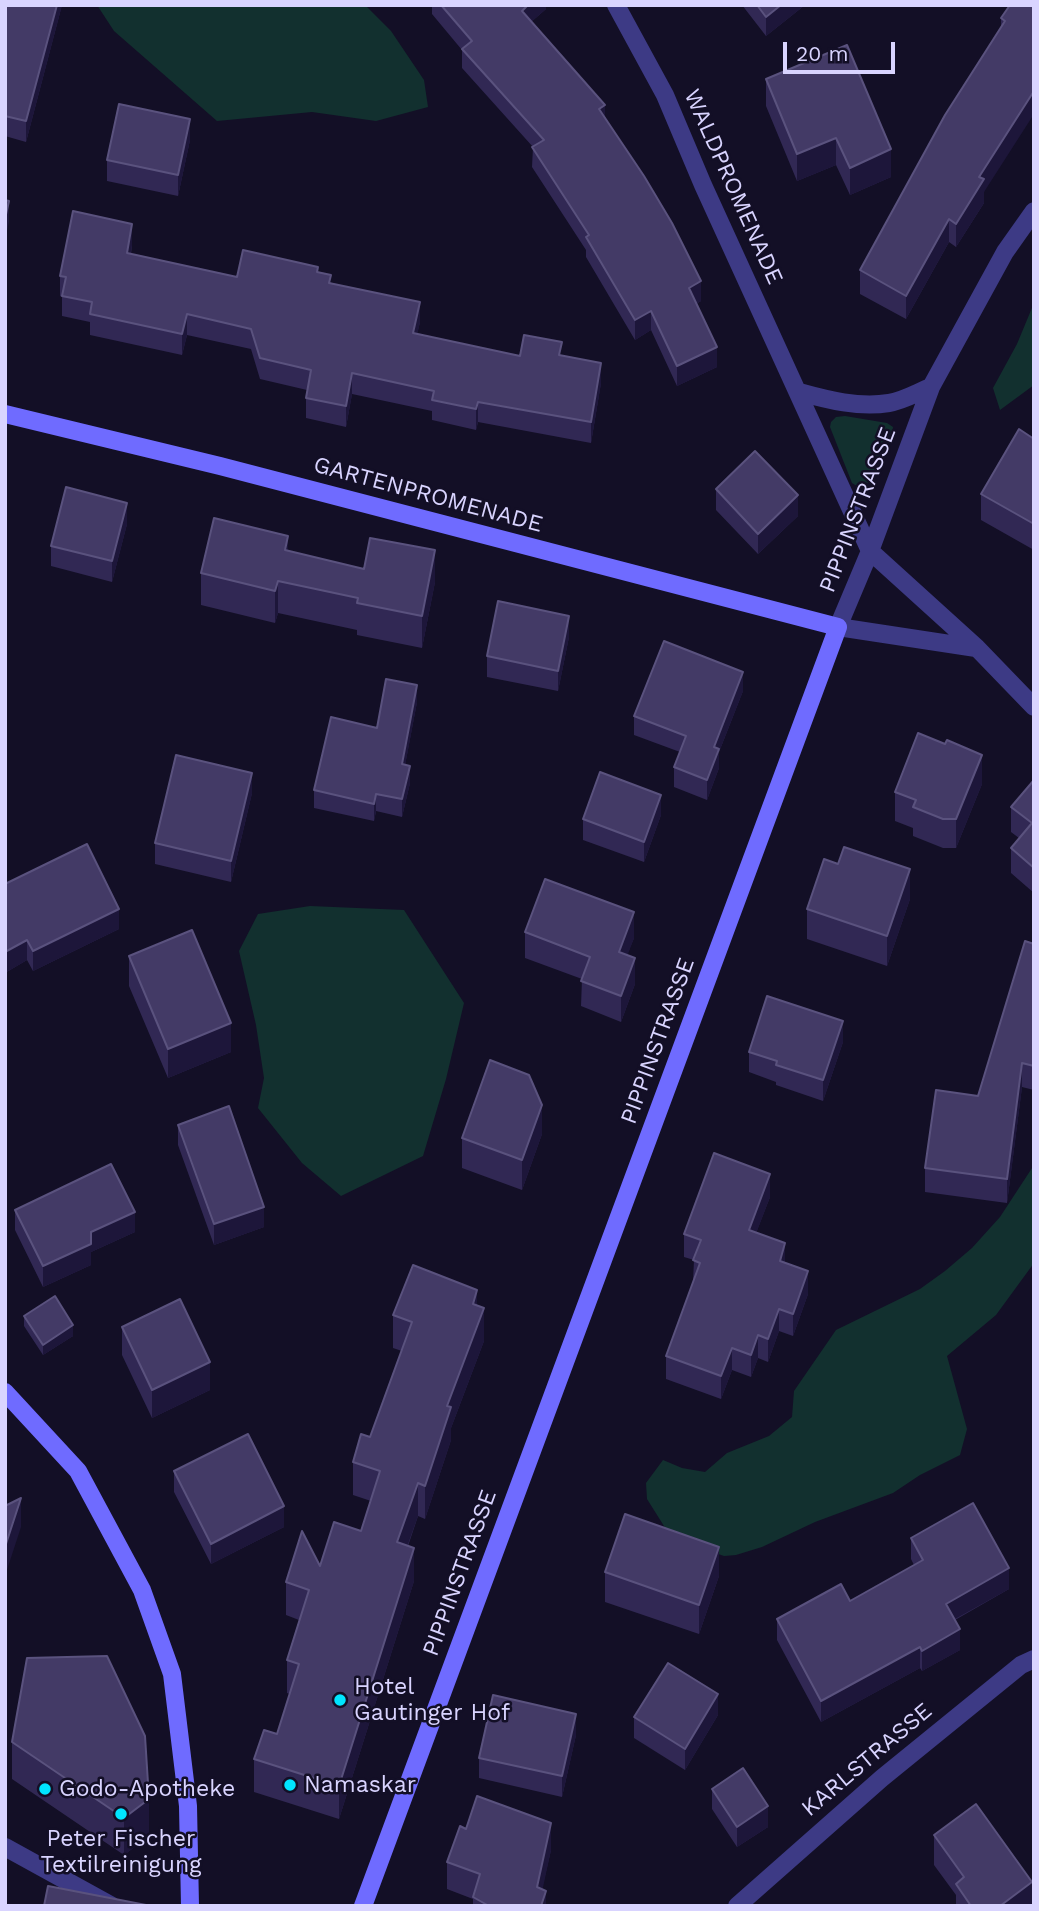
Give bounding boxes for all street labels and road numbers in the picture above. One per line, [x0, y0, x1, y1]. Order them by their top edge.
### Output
street label: WALDPROMENADE [678, 85, 788, 289]
street label: PIPPINSTRASSE [814, 423, 902, 597]
street label: GARTENPROMENADE [310, 451, 546, 539]
street label: PIPPINSTRASSE [615, 954, 701, 1128]
street label: PIPPINSTRASSE [417, 1486, 503, 1660]
street label: KARLSTRASSE [796, 1697, 938, 1823]

